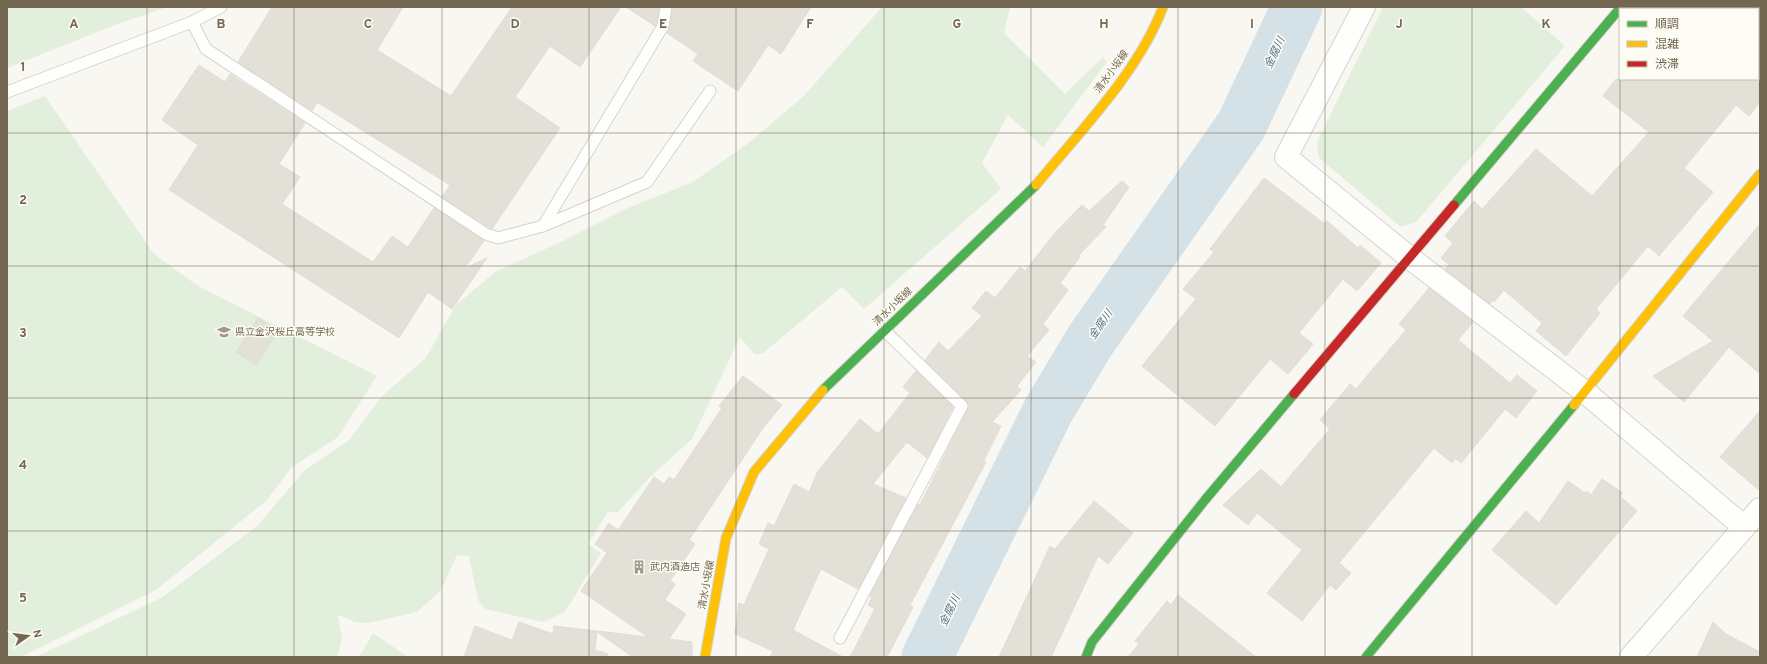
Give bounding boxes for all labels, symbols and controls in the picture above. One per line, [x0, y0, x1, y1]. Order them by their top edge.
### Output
legend [1619, 8, 1759, 80]
text: A [69, 17, 79, 33]
text: B [217, 17, 226, 33]
text: C [364, 17, 372, 33]
text: D [510, 17, 520, 33]
text: E [659, 17, 667, 33]
text: F [806, 17, 814, 33]
text: G [953, 17, 962, 33]
text: H [1099, 17, 1109, 33]
text: I [1250, 17, 1254, 33]
text: J [1395, 17, 1403, 33]
text: K [1541, 17, 1551, 33]
text: 順調 [1655, 17, 1679, 33]
water label: 金腐川 [1262, 34, 1289, 71]
text: 混雑 [1655, 37, 1679, 53]
street label: 清水小坂線 [1092, 48, 1132, 96]
text: 渋滞 [1655, 57, 1679, 73]
text: 1 [20, 60, 26, 76]
text: 2 [19, 193, 27, 209]
street label: 清水小坂線 [871, 285, 915, 329]
water label: 金腐川 [1086, 307, 1117, 343]
school or university icon: 県立金沢桜丘高等学校 [216, 324, 232, 340]
text: 3 [19, 326, 27, 342]
place label: 県立金沢桜丘高等学校 [235, 326, 335, 339]
text: 4 [19, 458, 27, 474]
building icon: 武内酒造店 [631, 559, 647, 575]
street label: 清水小坂線 [696, 559, 718, 611]
place label: 武内酒造店 [650, 561, 700, 574]
text: 5 [19, 591, 27, 607]
water label: 金腐川 [936, 592, 964, 629]
north arrow [8, 616, 48, 656]
text: N [29, 628, 44, 639]

